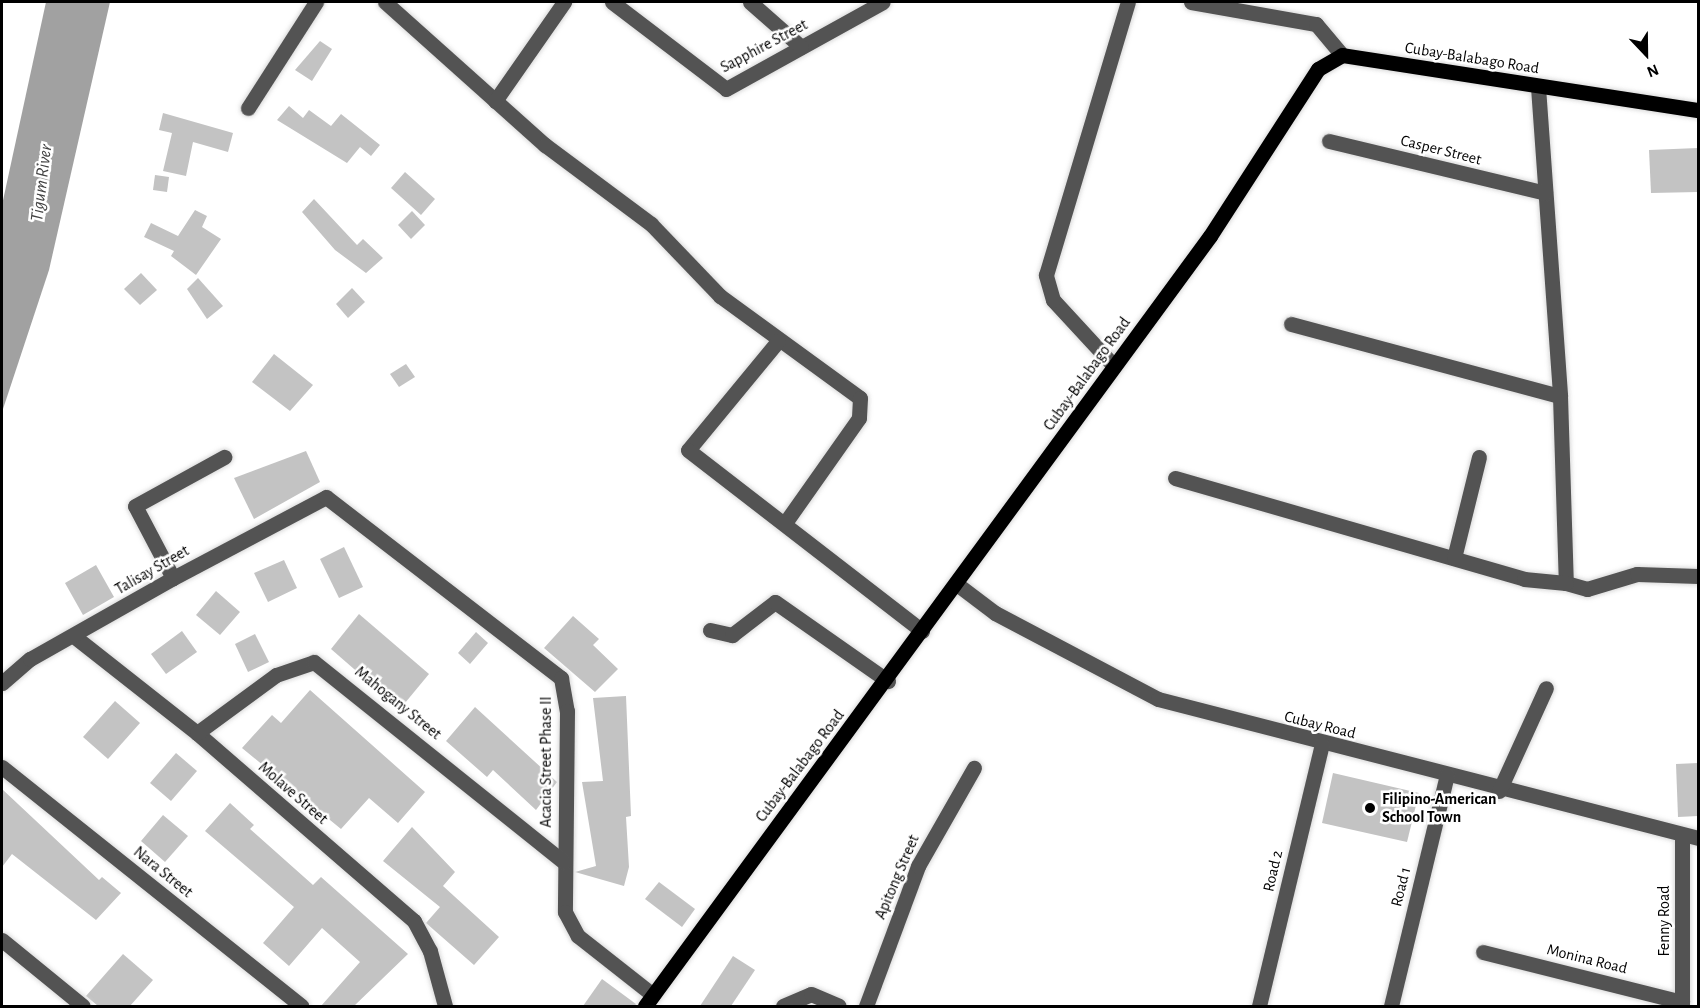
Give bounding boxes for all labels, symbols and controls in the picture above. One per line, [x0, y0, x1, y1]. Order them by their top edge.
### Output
street label: Sapphire Street [717, 15, 811, 77]
north arrow [1616, 24, 1676, 84]
street label: Cubay-Balabago Road [1404, 38, 1540, 78]
text: N [1645, 61, 1661, 80]
street label: Casper Street [1399, 131, 1483, 169]
water label: Tigum River [27, 143, 57, 223]
street label: Cubay-Balabago Road [1039, 314, 1135, 434]
street label: Talisay Street [112, 541, 192, 599]
street label: Mahogany Street [351, 662, 445, 744]
street label: Acacia Street Phase II [536, 696, 556, 828]
street label: Cubay-Balabago Road [752, 706, 848, 826]
street label: Cubay Road [1282, 707, 1358, 743]
street label: Molave Street [254, 758, 332, 828]
place label: Filipino-American School Town [1382, 789, 1497, 827]
marker: Filipino-American School Town [1363, 801, 1377, 815]
street label: Apitong Street [871, 832, 923, 922]
street label: Nara Street [130, 842, 196, 902]
street label: Road 2 [1259, 849, 1287, 893]
street label: Road 1 [1387, 865, 1415, 909]
street label: Fenny Road [1654, 885, 1674, 957]
street label: Monina Road [1545, 940, 1629, 978]

